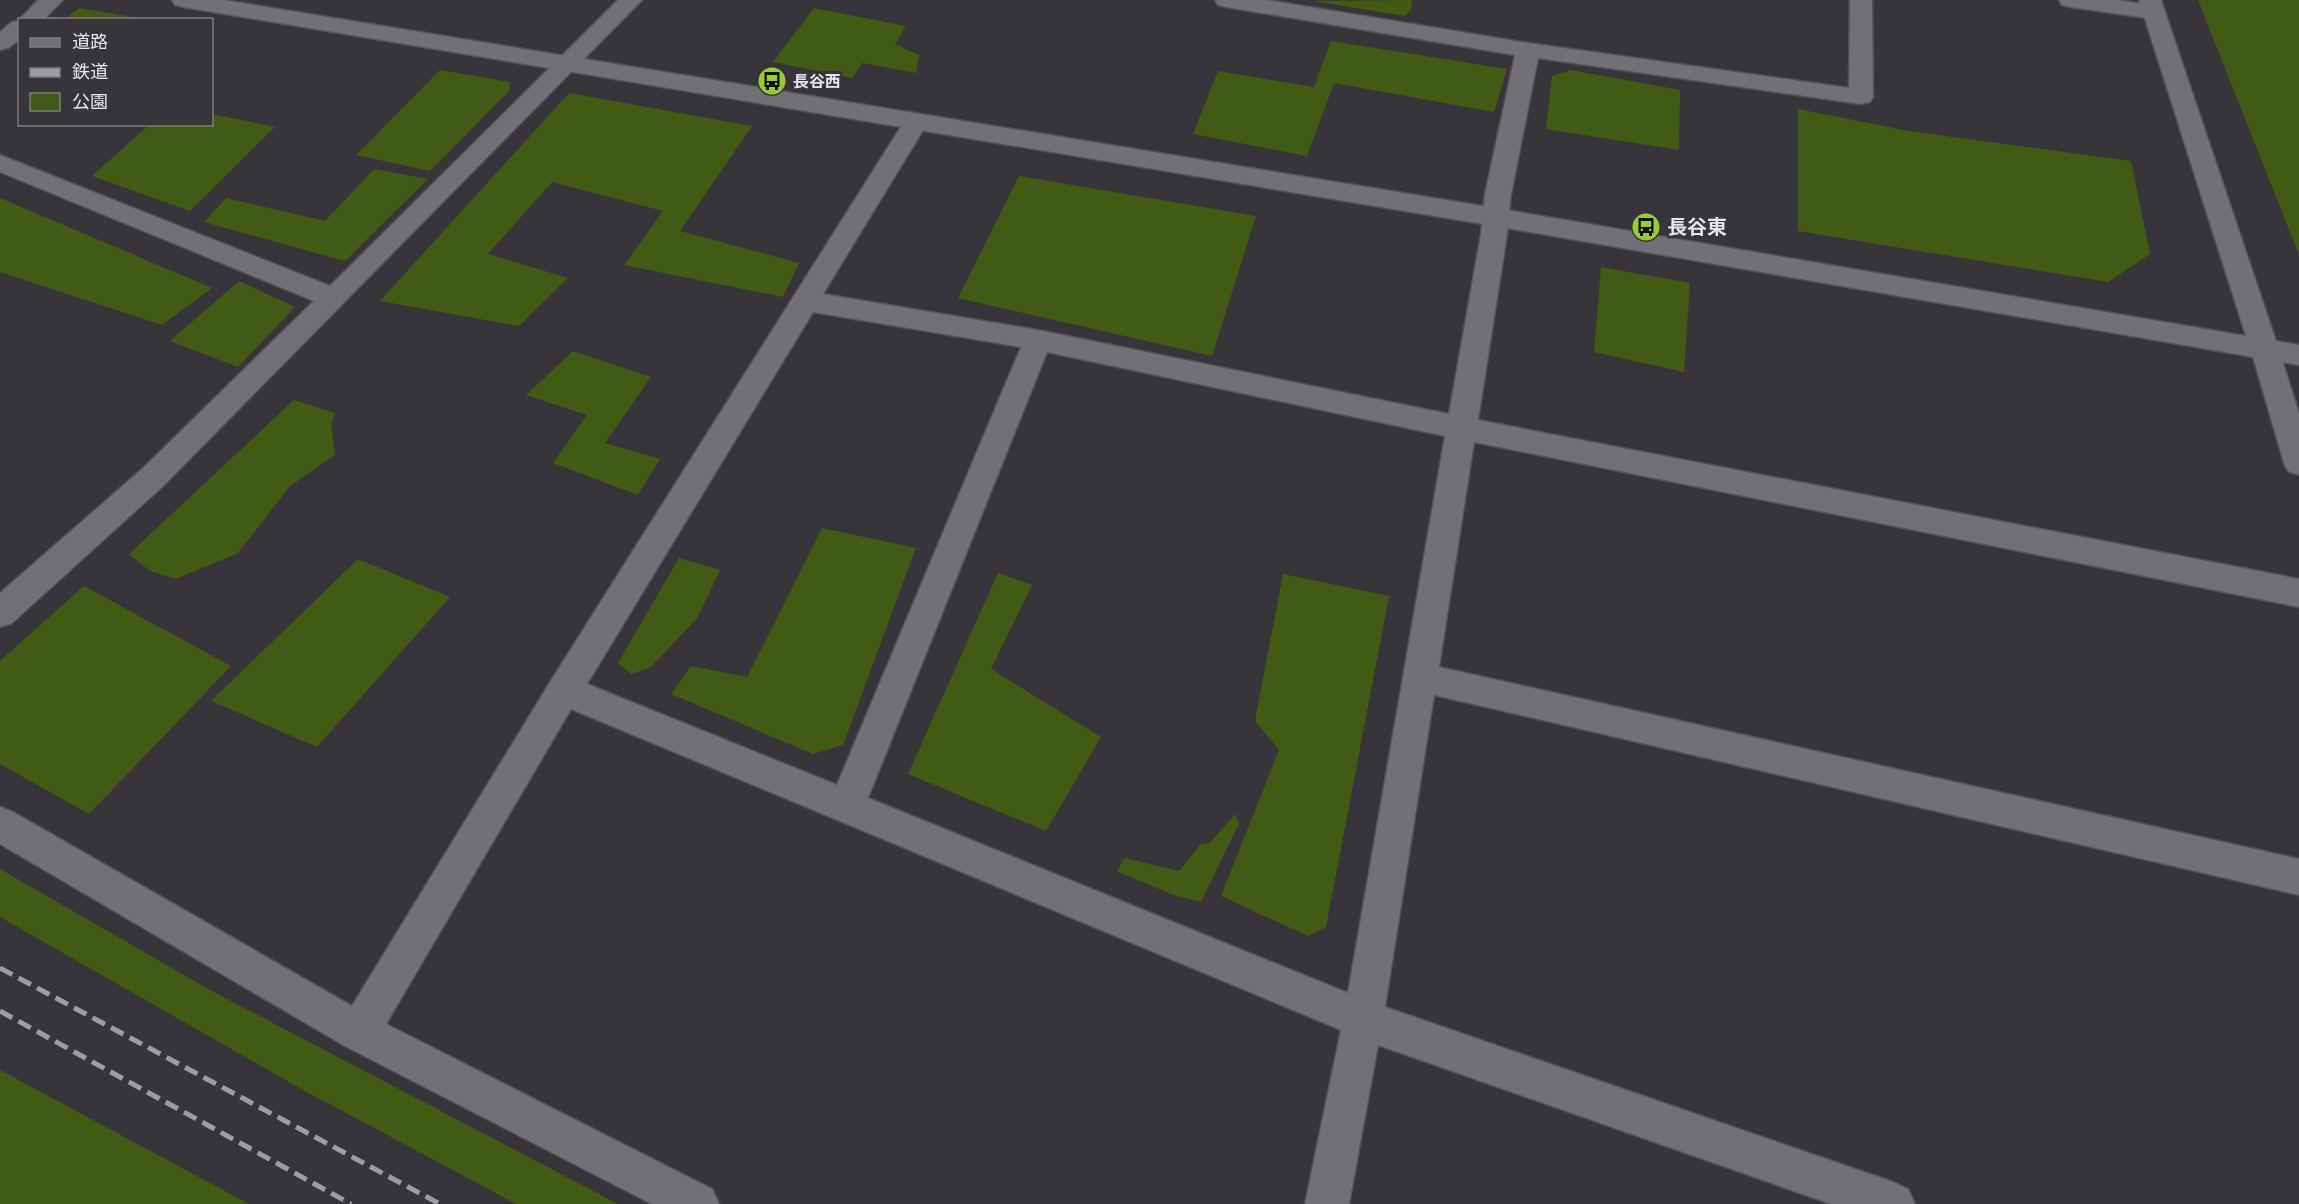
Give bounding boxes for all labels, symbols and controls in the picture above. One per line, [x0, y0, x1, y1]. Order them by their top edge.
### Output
legend [18, 18, 213, 126]
text: 道路 [72, 31, 108, 53]
text: 鉄道 [72, 61, 108, 83]
bus stop icon: 長谷西 [756, 65, 788, 97]
place label: 長谷西 [793, 72, 841, 91]
text: 公園 [72, 91, 108, 113]
bus stop icon: 長谷東 [1630, 211, 1662, 243]
place label: 長谷東 [1667, 215, 1727, 239]

